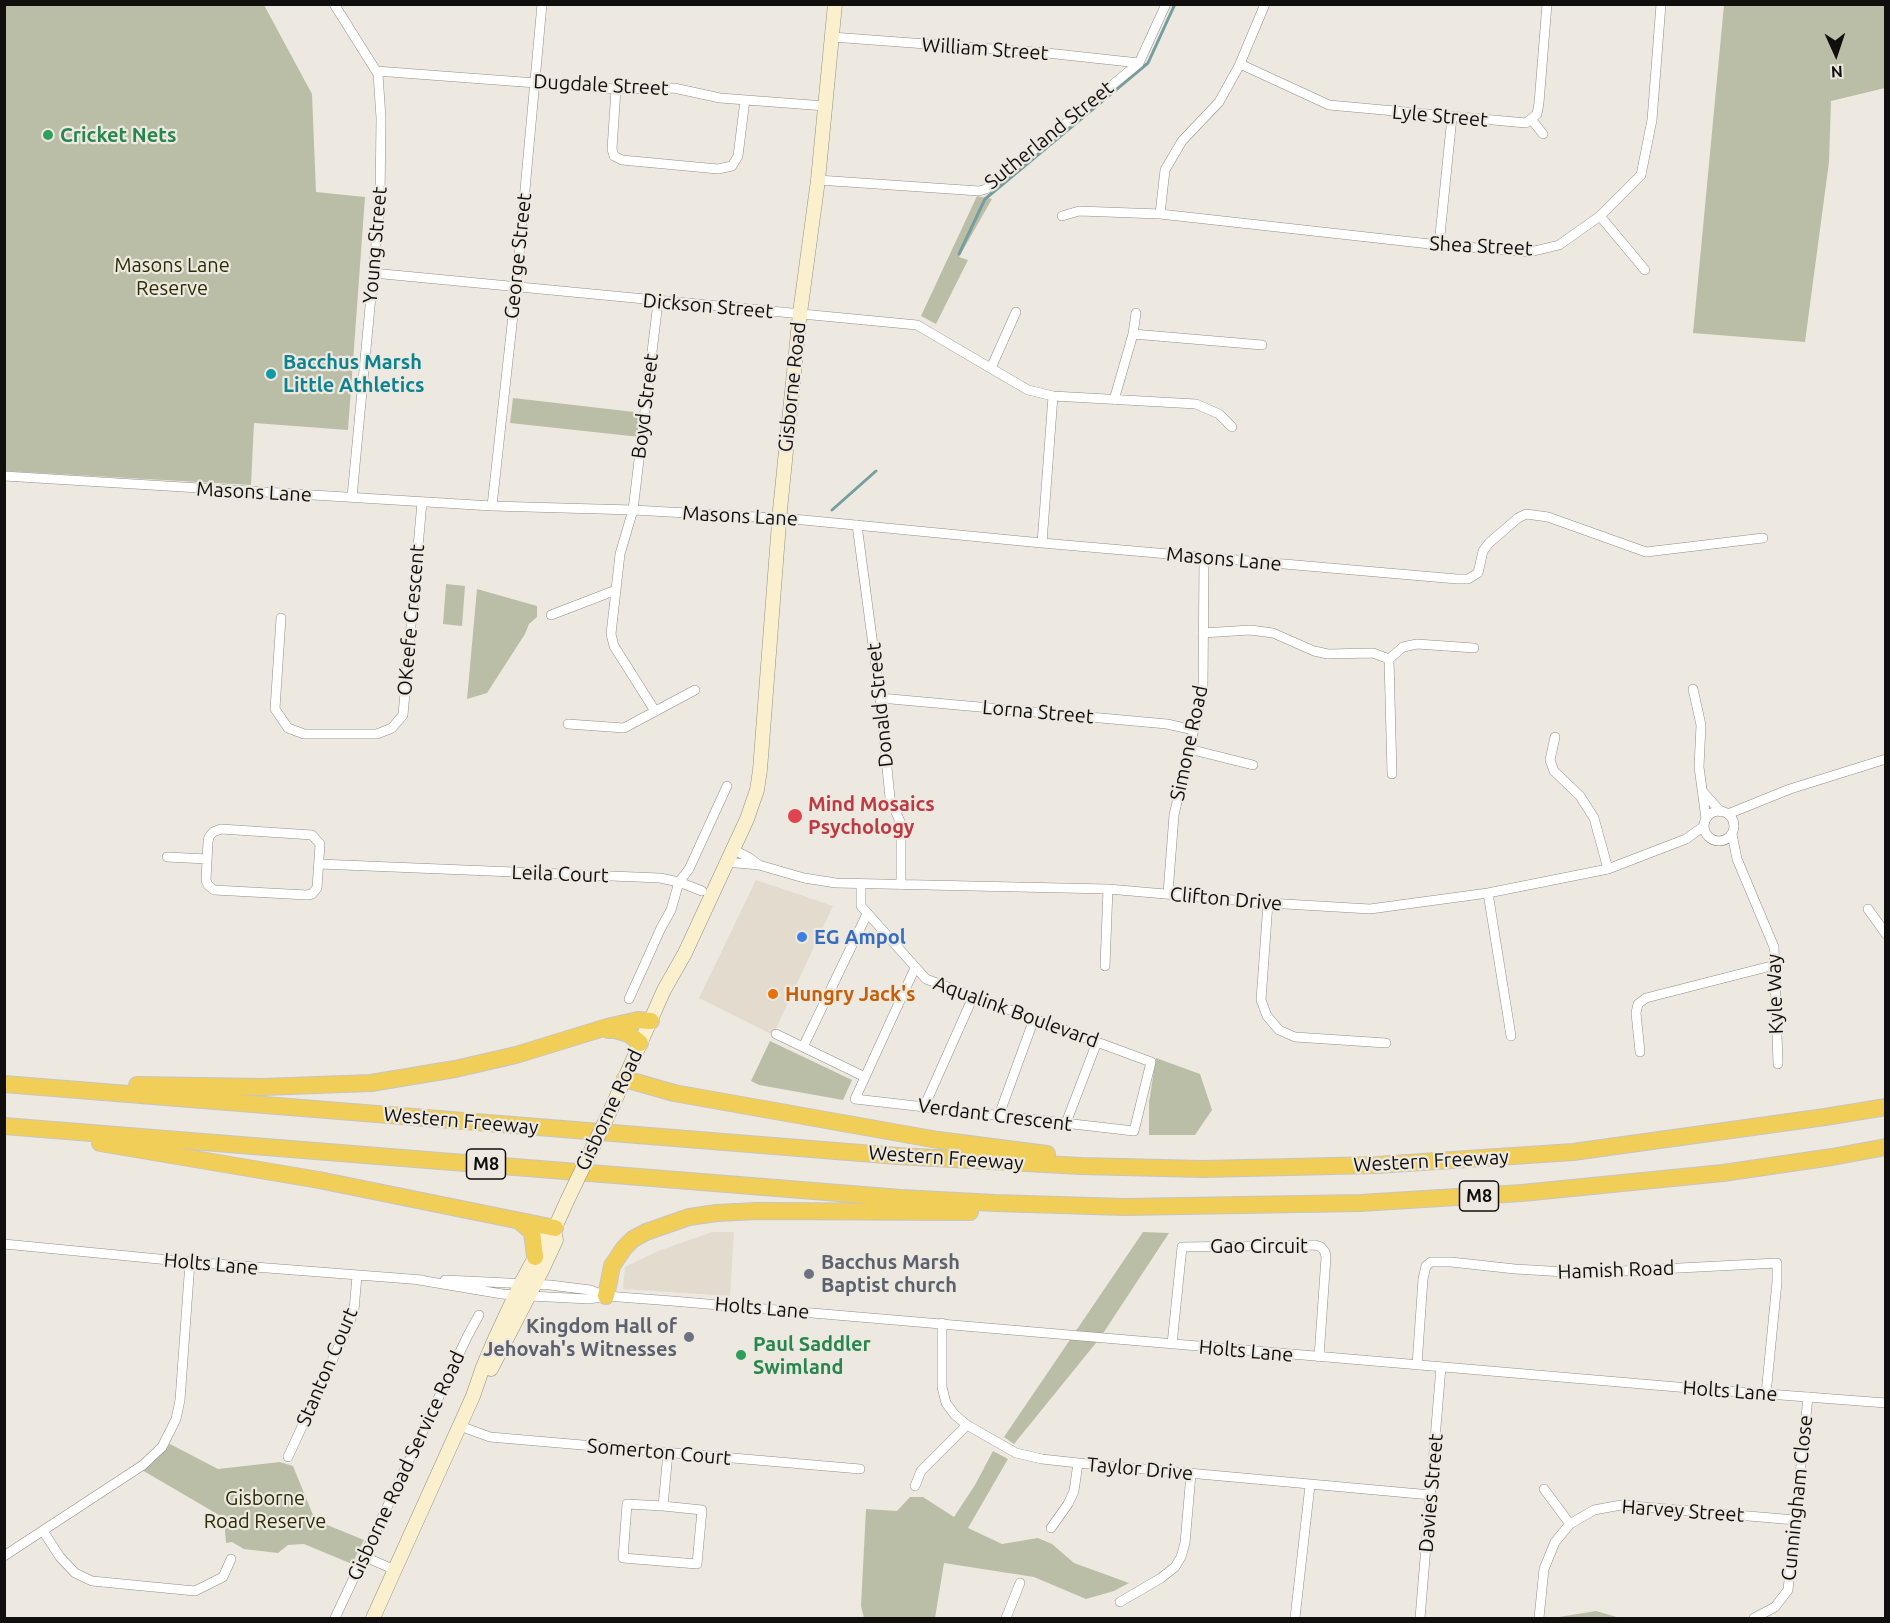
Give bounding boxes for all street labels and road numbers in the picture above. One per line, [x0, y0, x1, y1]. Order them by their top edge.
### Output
street label: William Street [921, 33, 1049, 65]
street label: Dugdale Street [533, 69, 669, 101]
street label: Sutherland Street [980, 76, 1118, 194]
street label: Lyle Street [1391, 100, 1489, 132]
street label: Young Street [358, 186, 392, 304]
street label: George Street [499, 192, 537, 320]
street label: Shea Street [1429, 231, 1533, 261]
street label: Dickson Street [642, 288, 774, 324]
street label: Gisborne Road [773, 321, 811, 453]
street label: Boyd Street [627, 352, 663, 460]
street label: Masons Lane [196, 477, 312, 507]
street label: Masons Lane [682, 501, 798, 531]
street label: Masons Lane [1165, 542, 1283, 576]
street label: OKeefe Crescent [392, 543, 430, 697]
street label: Donald Street [862, 642, 898, 768]
street label: Simone Road [1165, 683, 1213, 803]
street label: Lorna Street [981, 695, 1095, 729]
street label: Leila Court [511, 860, 609, 888]
street label: Clifton Drive [1169, 882, 1283, 916]
street label: Kyle Way [1762, 953, 1788, 1035]
street label: Aqualink Boulevard [930, 971, 1102, 1053]
street label: Gisborne Road [570, 1046, 648, 1174]
street label: Verdant Crescent [916, 1094, 1074, 1136]
street label: Western Freeway [382, 1102, 540, 1140]
street label: Western Freeway [868, 1141, 1024, 1175]
street label: Western Freeway [1353, 1145, 1509, 1177]
road number: M8 [466, 1149, 506, 1179]
road number: M8 [1460, 1181, 1498, 1211]
street label: Gao Circuit [1210, 1234, 1308, 1258]
street label: Holts Lane [163, 1248, 259, 1280]
street label: Hamish Road [1557, 1256, 1675, 1284]
street label: Holts Lane [714, 1292, 810, 1324]
street label: Stanton Court [291, 1304, 363, 1430]
street label: Holts Lane [1198, 1335, 1294, 1367]
street label: Gisborne Road Service Road [342, 1347, 470, 1585]
street label: Holts Lane [1682, 1376, 1778, 1406]
street label: Cunningham Close [1776, 1414, 1818, 1582]
street label: Davies Street [1414, 1433, 1448, 1553]
street label: Somerton Court [586, 1434, 732, 1470]
street label: Taylor Drive [1086, 1452, 1194, 1486]
street label: Harvey Street [1621, 1495, 1745, 1527]

